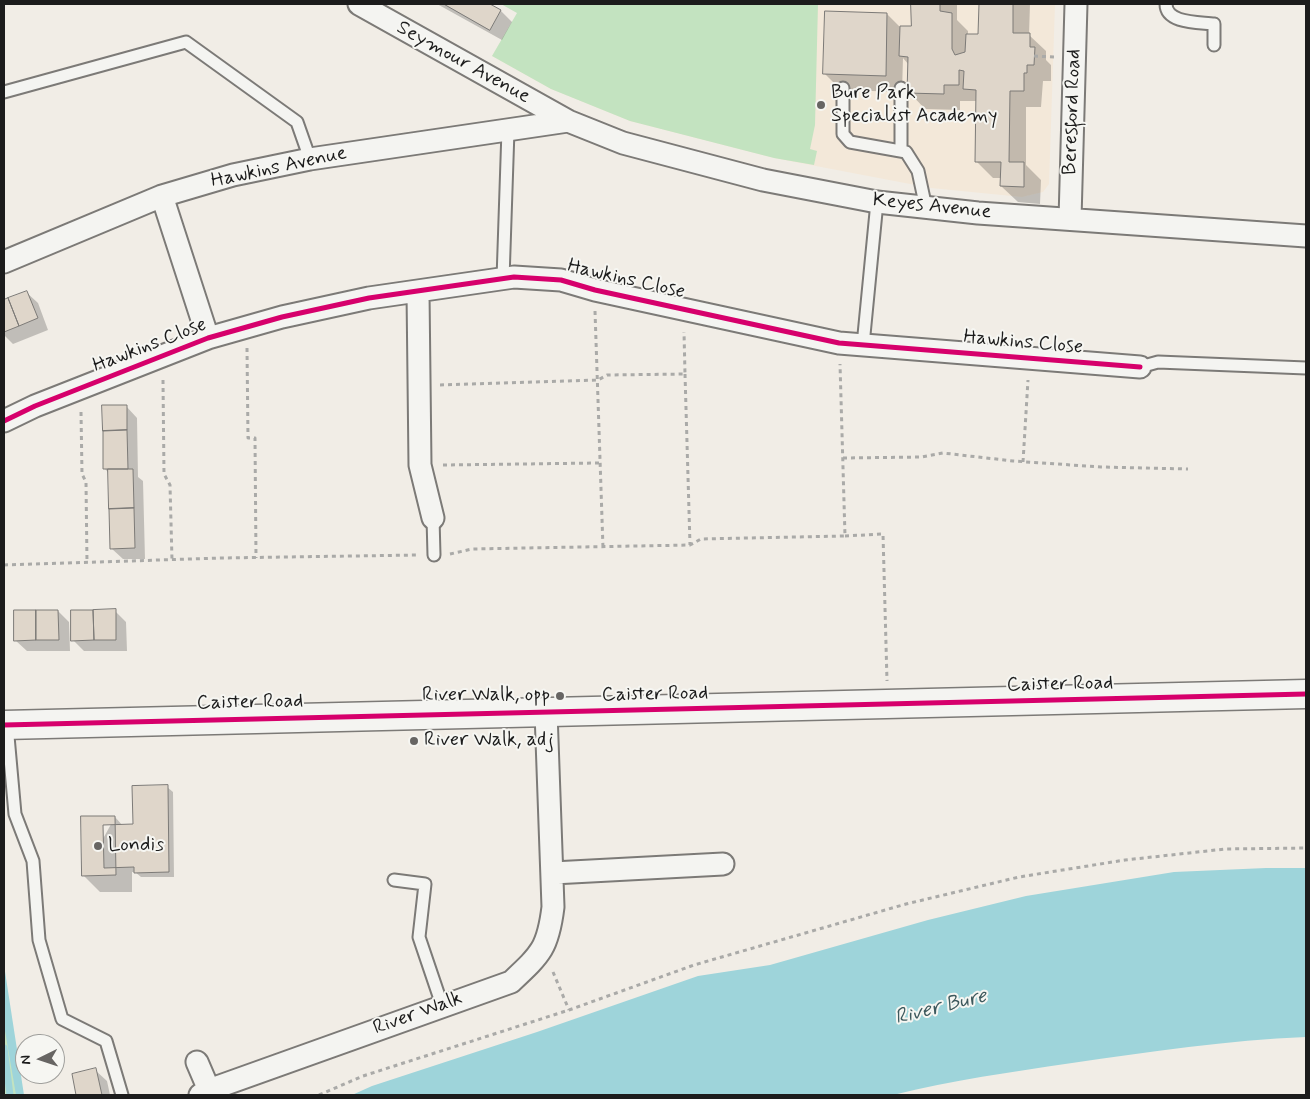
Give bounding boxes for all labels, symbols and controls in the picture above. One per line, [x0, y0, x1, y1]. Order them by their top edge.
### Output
street label: Seymour Avenue [392, 16, 534, 110]
street label: Beresford Road [1059, 49, 1087, 175]
place label: Bure Park Specialist Academy [831, 82, 998, 129]
marker: Bure Park Specialist Academy [815, 99, 827, 111]
street label: Hawkins Avenue [209, 142, 349, 194]
street label: Keyes Avenue [872, 189, 992, 225]
street label: Hawkins Close [565, 255, 687, 305]
street label: Hawkins Close [90, 313, 210, 379]
street label: Hawkins Close [962, 326, 1084, 360]
street label: Caister Road [1006, 672, 1114, 698]
street label: Caister Road [601, 682, 709, 708]
place label: River Walk, opp [422, 684, 550, 708]
street label: Caister Road [196, 690, 304, 716]
marker: River Walk, opp [554, 690, 566, 702]
place label: River Walk, adj [424, 729, 554, 753]
marker: River Walk, adj [408, 735, 420, 747]
place label: Londis [108, 834, 164, 858]
marker: Londis [92, 840, 104, 852]
water label: River Bure [892, 984, 990, 1032]
street label: River Walk [370, 987, 466, 1041]
north arrow [15, 1034, 65, 1084]
text: N [17, 1055, 35, 1065]

